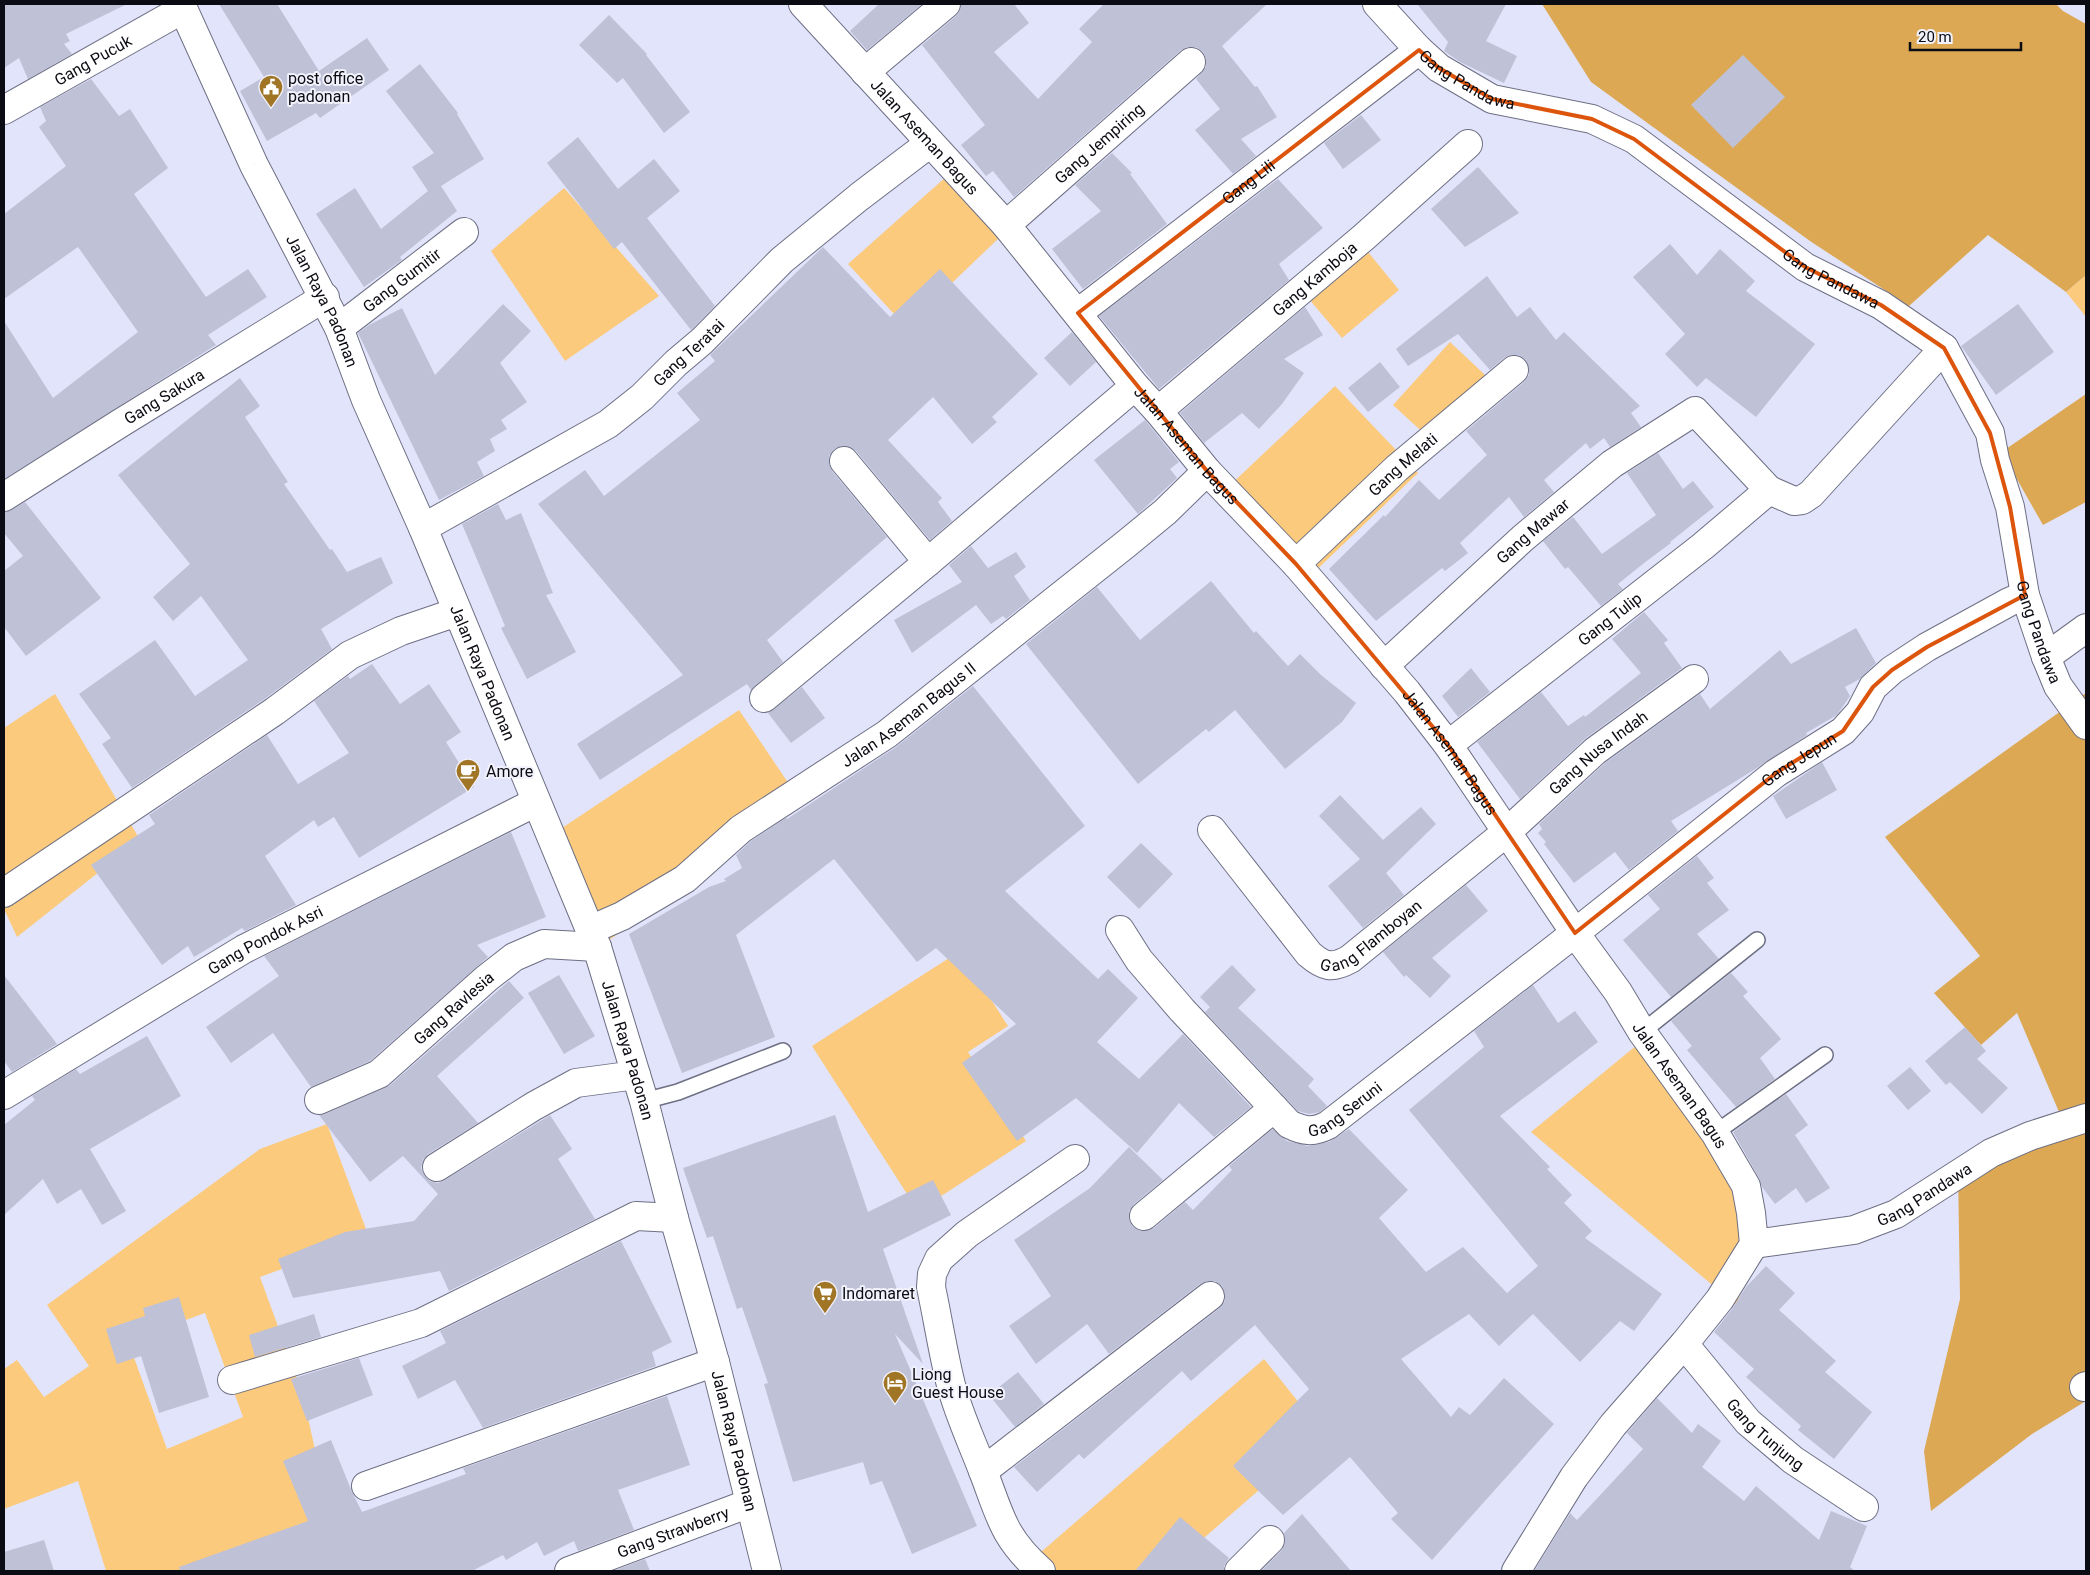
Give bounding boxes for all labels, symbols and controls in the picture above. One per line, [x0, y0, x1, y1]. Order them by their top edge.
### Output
scale bar [1910, 20, 2021, 52]
text: 20 m [1918, 28, 1952, 46]
street label: Gang Pucuk [51, 30, 136, 89]
street label: Gang Pandawa [1416, 46, 1517, 113]
place label: post office padonan [288, 69, 363, 106]
public building icon: post office padonan [258, 74, 284, 108]
street label: Jalan Aseman Bagus [867, 75, 983, 198]
street label: Gang Jempiring [1050, 99, 1148, 187]
street label: Gang Lili [1218, 155, 1278, 208]
street label: Jalan Raya Padonan [282, 231, 362, 370]
street label: Gang Kamboja [1268, 238, 1361, 320]
street label: Gang Gumitir [359, 243, 445, 316]
street label: Gang Pandawa [1779, 244, 1883, 312]
street label: Gang Teratai [649, 315, 728, 390]
street label: Gang Sakura [120, 365, 207, 428]
street label: Jalan Aseman Bagus [1130, 382, 1243, 508]
street label: Gang Melati [1364, 429, 1441, 500]
street label: Gang Mawar [1492, 494, 1573, 567]
street label: Gang Pandawa [2013, 579, 2065, 686]
street label: Gang Tulip [1574, 588, 1645, 650]
street label: Jalan Raya Padonan [446, 602, 520, 743]
street label: Jalan Aseman Bagus II [838, 658, 979, 771]
street label: Jalan Aseman Bagus [1399, 685, 1502, 818]
street label: Gang Nusa Indah [1545, 706, 1651, 798]
street label: Gang Jepun [1757, 728, 1840, 791]
cafe icon: Amore [455, 758, 481, 792]
place label: Amore [486, 762, 533, 781]
street label: Gang Flamboyan [1318, 896, 1425, 975]
street label: Gang Pondok Asri [204, 901, 326, 978]
street label: Gang Ravlesia [409, 967, 497, 1048]
street label: Jalan Raya Padonan [598, 978, 658, 1122]
street label: Jalan Aseman Bagus [1629, 1019, 1731, 1152]
street label: Gang Seruni [1307, 1077, 1385, 1140]
street label: Gang Pandawa [1874, 1159, 1975, 1230]
supermarket icon: Indomaret [812, 1280, 838, 1314]
place label: Indomaret [842, 1284, 915, 1303]
place label: Liong Guest House [912, 1365, 1004, 1402]
street label: Jalan Raya Padonan [708, 1368, 761, 1513]
hotel icon: Liong Guest House [882, 1370, 908, 1404]
street label: Gang Tunjung [1723, 1394, 1808, 1474]
street label: Gang Strawberry [614, 1502, 732, 1562]

